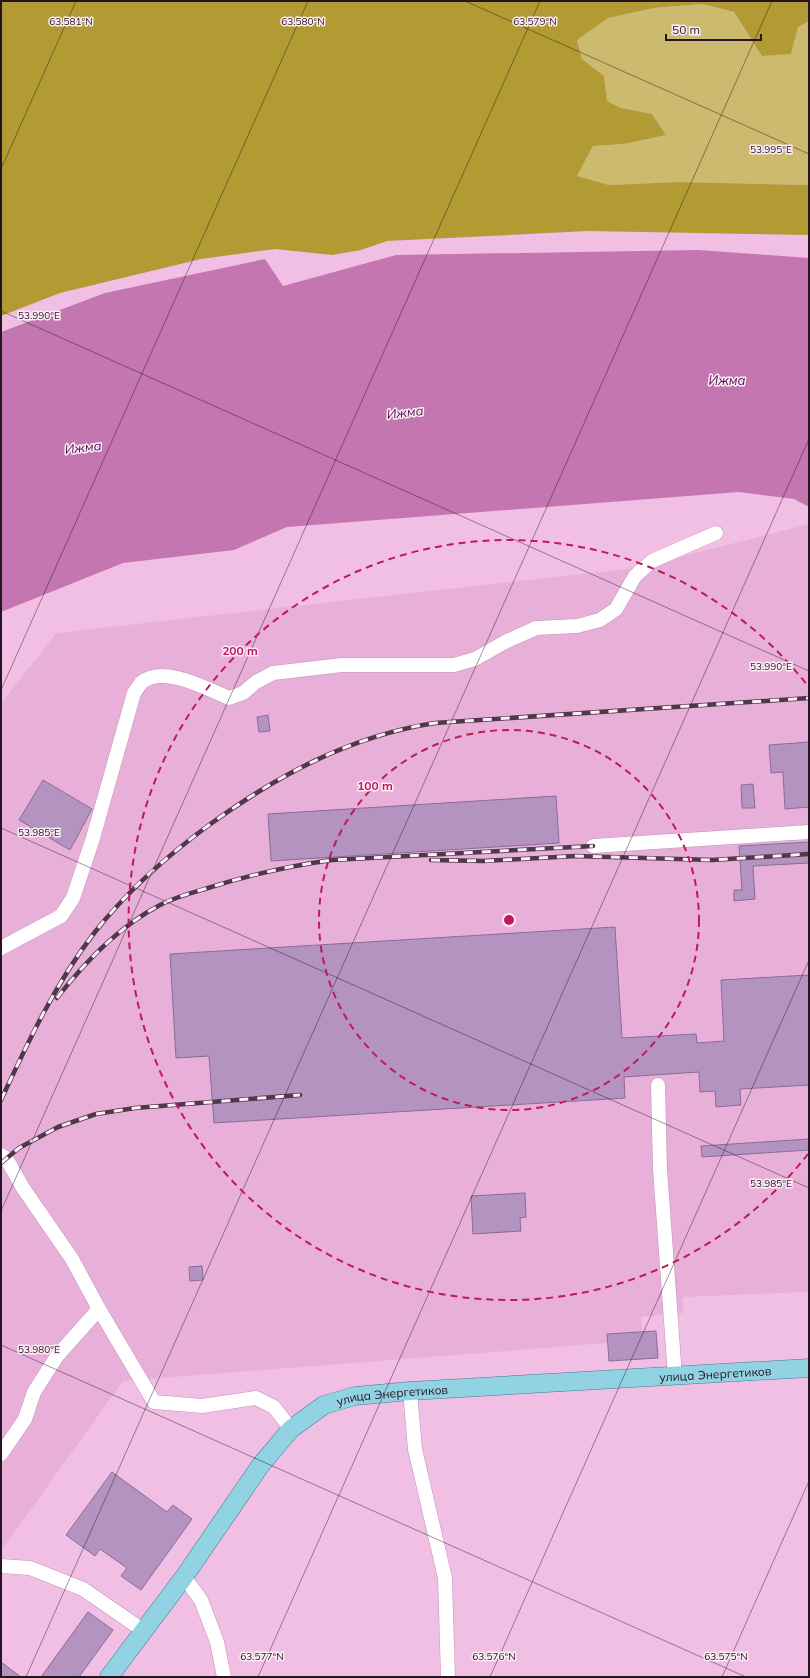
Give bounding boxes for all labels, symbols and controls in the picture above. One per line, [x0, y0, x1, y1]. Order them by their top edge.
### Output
text: 63.581°N [49, 15, 93, 28]
text: 63.580°N [281, 15, 325, 28]
text: 63.579°N [513, 15, 557, 28]
scale bar [666, 16, 761, 42]
text: 50 m [672, 22, 700, 37]
text: 53.995°E [750, 143, 792, 156]
text: 53.990°E [18, 309, 60, 322]
water label: Ижма [709, 372, 745, 388]
water label: Ижма [386, 402, 424, 422]
water label: Ижма [64, 437, 102, 457]
text: 200 m [222, 643, 258, 658]
text: 53.990°E [750, 660, 792, 673]
text: 100 m [357, 778, 393, 793]
text: 53.985°E [18, 826, 60, 839]
centre of rings [502, 913, 516, 927]
text: 53.985°E [750, 1177, 792, 1190]
text: 53.980°E [18, 1343, 60, 1356]
street label: улица Энергетиков [659, 1363, 772, 1384]
street label: улица Энергетиков [335, 1381, 449, 1409]
text: 63.577°N [240, 1650, 284, 1663]
text: 63.576°N [472, 1650, 516, 1663]
text: 63.575°N [704, 1650, 748, 1663]

